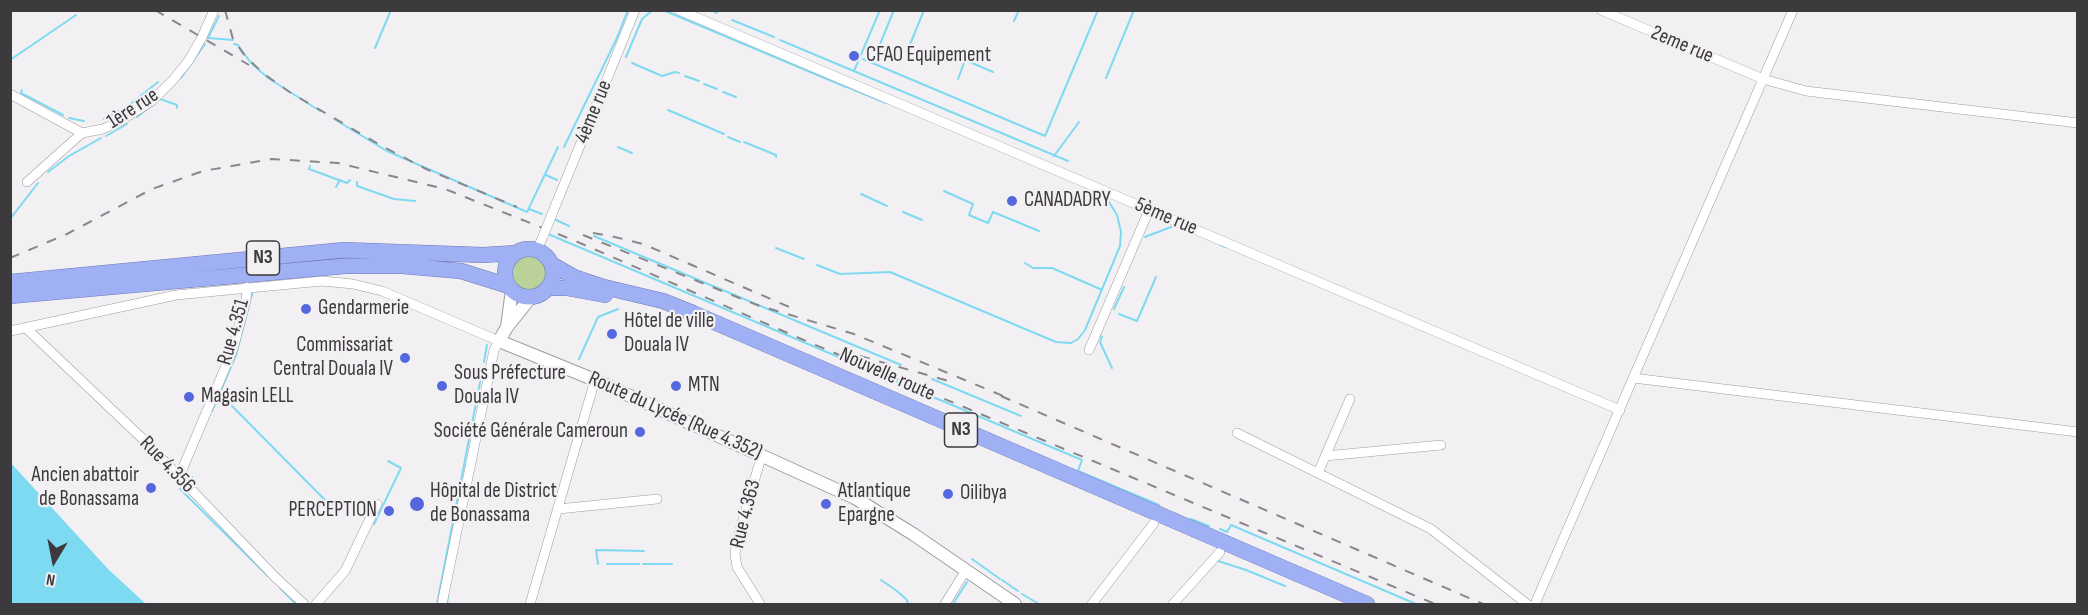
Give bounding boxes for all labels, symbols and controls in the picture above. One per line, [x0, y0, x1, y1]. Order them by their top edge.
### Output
street label: 2eme rue [1647, 21, 1717, 69]
place label: CFAO Equipement [866, 43, 991, 69]
marker: CFAO Equipement [847, 49, 861, 63]
street label: 4ème rue [570, 77, 618, 147]
street label: 1ère rue [102, 83, 164, 135]
place label: CANADADRY [1024, 188, 1110, 214]
street label: 5ème rue [1131, 193, 1201, 241]
marker: CANADADRY [1005, 194, 1019, 208]
road number: N3 [246, 241, 280, 275]
street label: Rue 4.351 [213, 296, 255, 368]
place label: Gendarmerie [318, 296, 409, 322]
marker: Gendarmerie [299, 302, 313, 316]
place label: Hôtel de ville Douala IV [624, 309, 714, 359]
marker: Hôtel de ville Douala IV [605, 327, 619, 341]
place label: Commissariat Central Douala IV [273, 333, 393, 383]
street label: Nouvelle route [835, 343, 939, 407]
marker: Commissariat Central Douala IV [398, 351, 412, 365]
place label: Sous Préfecture Douala IV [454, 361, 566, 411]
street label: Route du Lycée (Rue 4.352) [584, 366, 766, 466]
place label: MTN [688, 373, 720, 399]
marker: Sous Préfecture Douala IV [435, 379, 449, 393]
marker: MTN [669, 379, 683, 393]
place label: Magasin LELL [201, 384, 293, 410]
marker: Magasin LELL [182, 390, 196, 404]
road number: N3 [944, 413, 978, 447]
place label: Société Générale Cameroun [434, 419, 628, 445]
marker: Société Générale Cameroun [633, 425, 647, 439]
street label: Rue 4.356 [134, 431, 200, 499]
place label: Ancien abattoir de Bonassama [31, 463, 139, 513]
street label: Rue 4.363 [725, 477, 767, 551]
place label: Hôpital de District de Bonassama [430, 479, 557, 529]
place label: Atlantique Epargne [838, 479, 911, 529]
marker: Ancien abattoir de Bonassama [144, 481, 158, 495]
place label: Oilibya [960, 481, 1007, 507]
marker: Oilibya [941, 487, 955, 501]
marker: Hôpital de District de Bonassama [408, 495, 426, 513]
marker: Atlantique Epargne [819, 497, 833, 511]
place label: PERCEPTION [288, 498, 377, 524]
marker: PERCEPTION [382, 504, 396, 518]
north arrow [24, 531, 84, 591]
text: N [45, 569, 57, 589]

